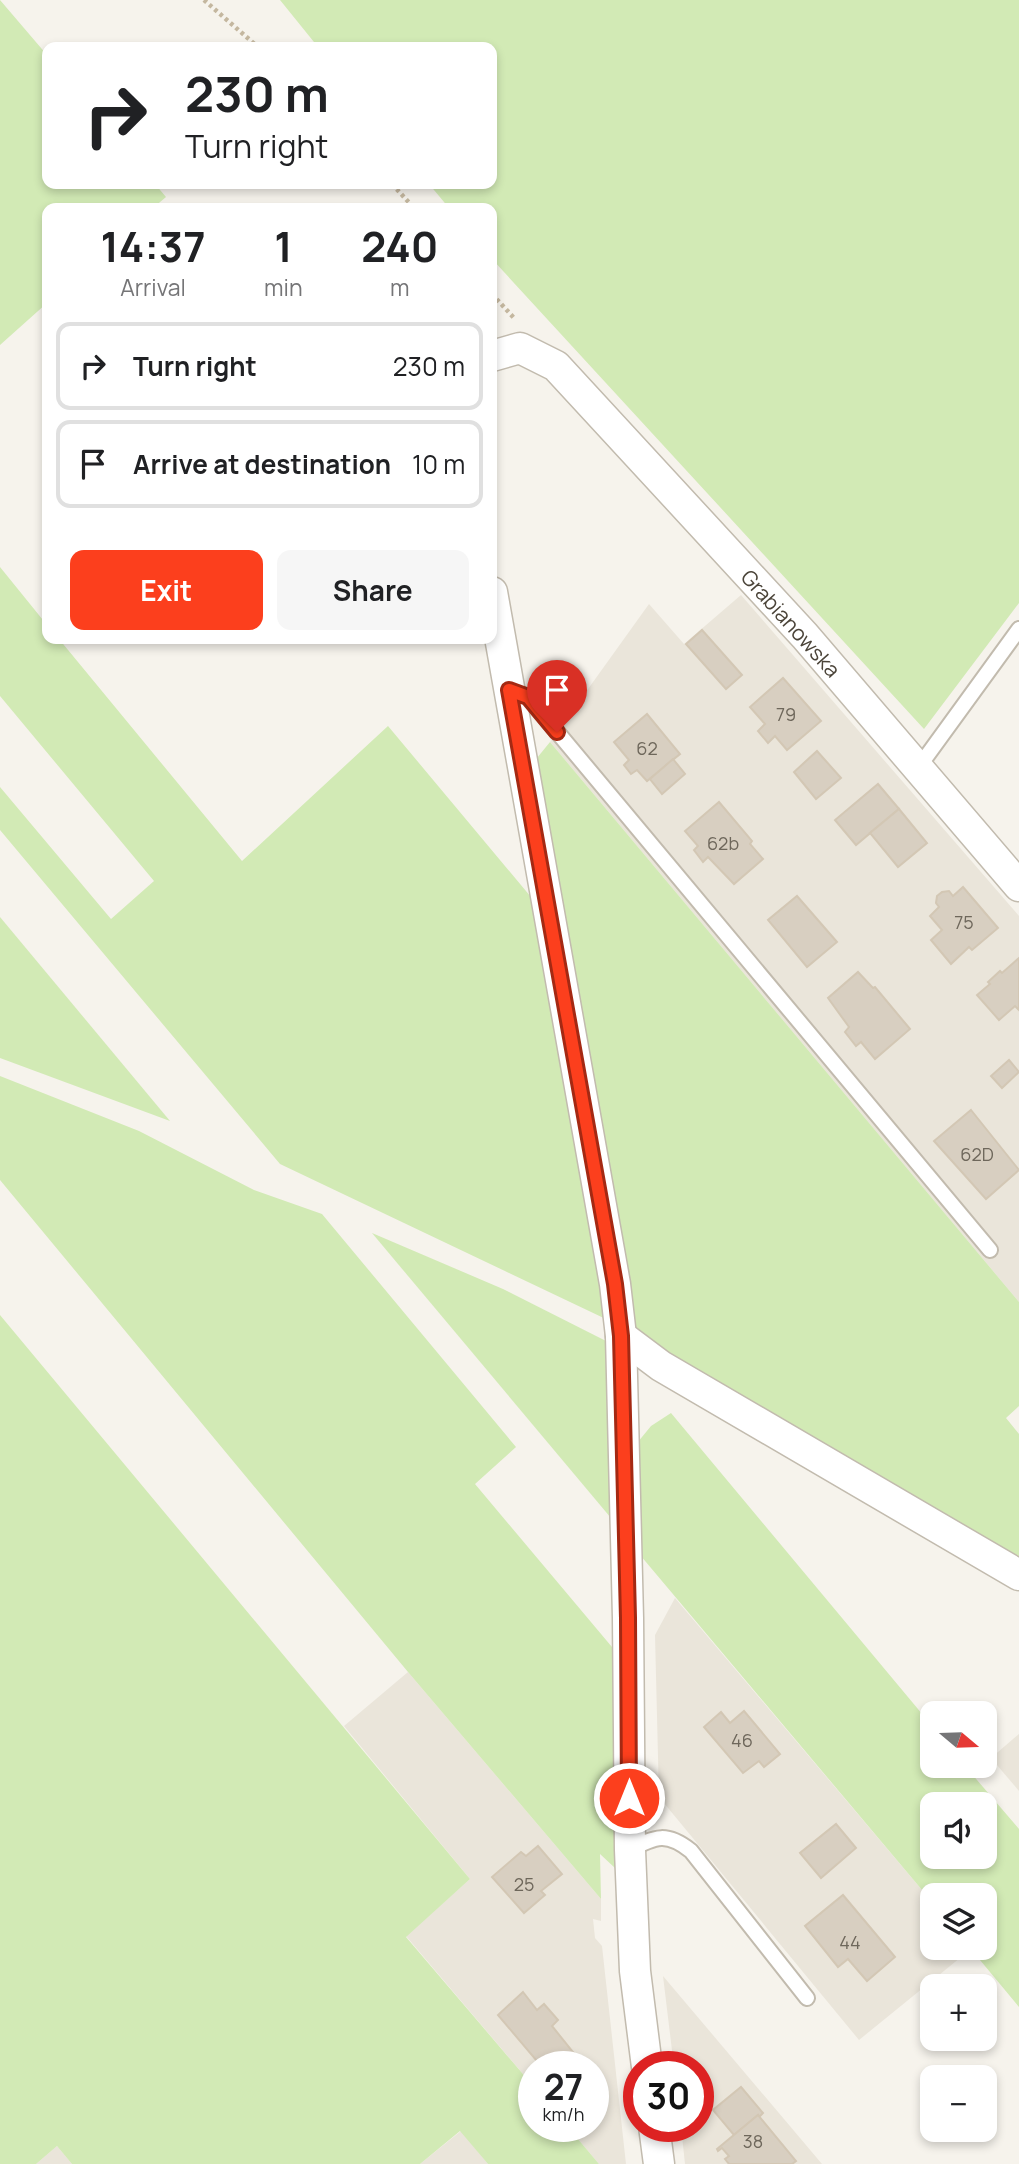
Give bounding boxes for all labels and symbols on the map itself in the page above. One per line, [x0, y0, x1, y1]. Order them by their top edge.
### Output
street label: Grabianowska [735, 563, 847, 683]
pin [527, 660, 587, 732]
house number: 79 [776, 702, 796, 726]
house number: 62 [636, 736, 658, 760]
house number: 62b [707, 831, 739, 855]
house number: 75 [954, 910, 974, 934]
house number: 62D [960, 1142, 994, 1166]
north arrow [920, 1701, 998, 1778]
house number: 46 [731, 1728, 753, 1752]
position arrow [592, 1761, 666, 1835]
house number: 25 [514, 1872, 534, 1896]
house number: 44 [839, 1930, 861, 1954]
speed limit sign: 30 [623, 2051, 714, 2142]
house number: 38 [743, 2129, 763, 2153]

